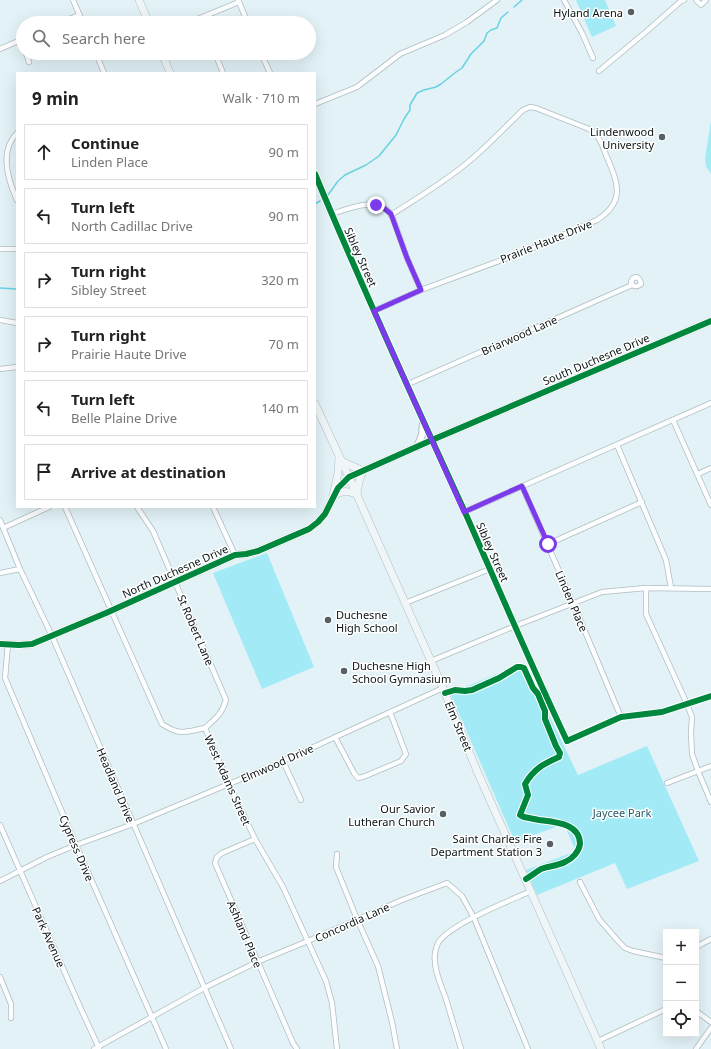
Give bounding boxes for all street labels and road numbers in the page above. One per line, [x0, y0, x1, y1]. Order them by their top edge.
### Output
street label: Prairie Haute Drive [498, 216, 594, 266]
street label: Sibley Street [341, 225, 381, 289]
street label: Briarwood Lane [479, 312, 559, 358]
street label: South Duchesne Drive [540, 330, 652, 388]
street label: Sibley Street [473, 520, 513, 584]
street label: North Duchesne Drive [120, 541, 230, 601]
street label: Linden Place [552, 568, 592, 634]
street label: St Robert Lane [174, 592, 218, 668]
street label: Elm Street [442, 699, 476, 753]
street label: West Adams Street [201, 732, 255, 828]
street label: Elmwood Drive [238, 740, 316, 786]
street label: Headland Drive [93, 745, 139, 825]
street label: Cypress Drive [56, 813, 98, 883]
street label: Ashland Place [224, 898, 266, 970]
street label: Concordia Lane [312, 899, 392, 945]
street label: Park Avenue [29, 904, 69, 970]

